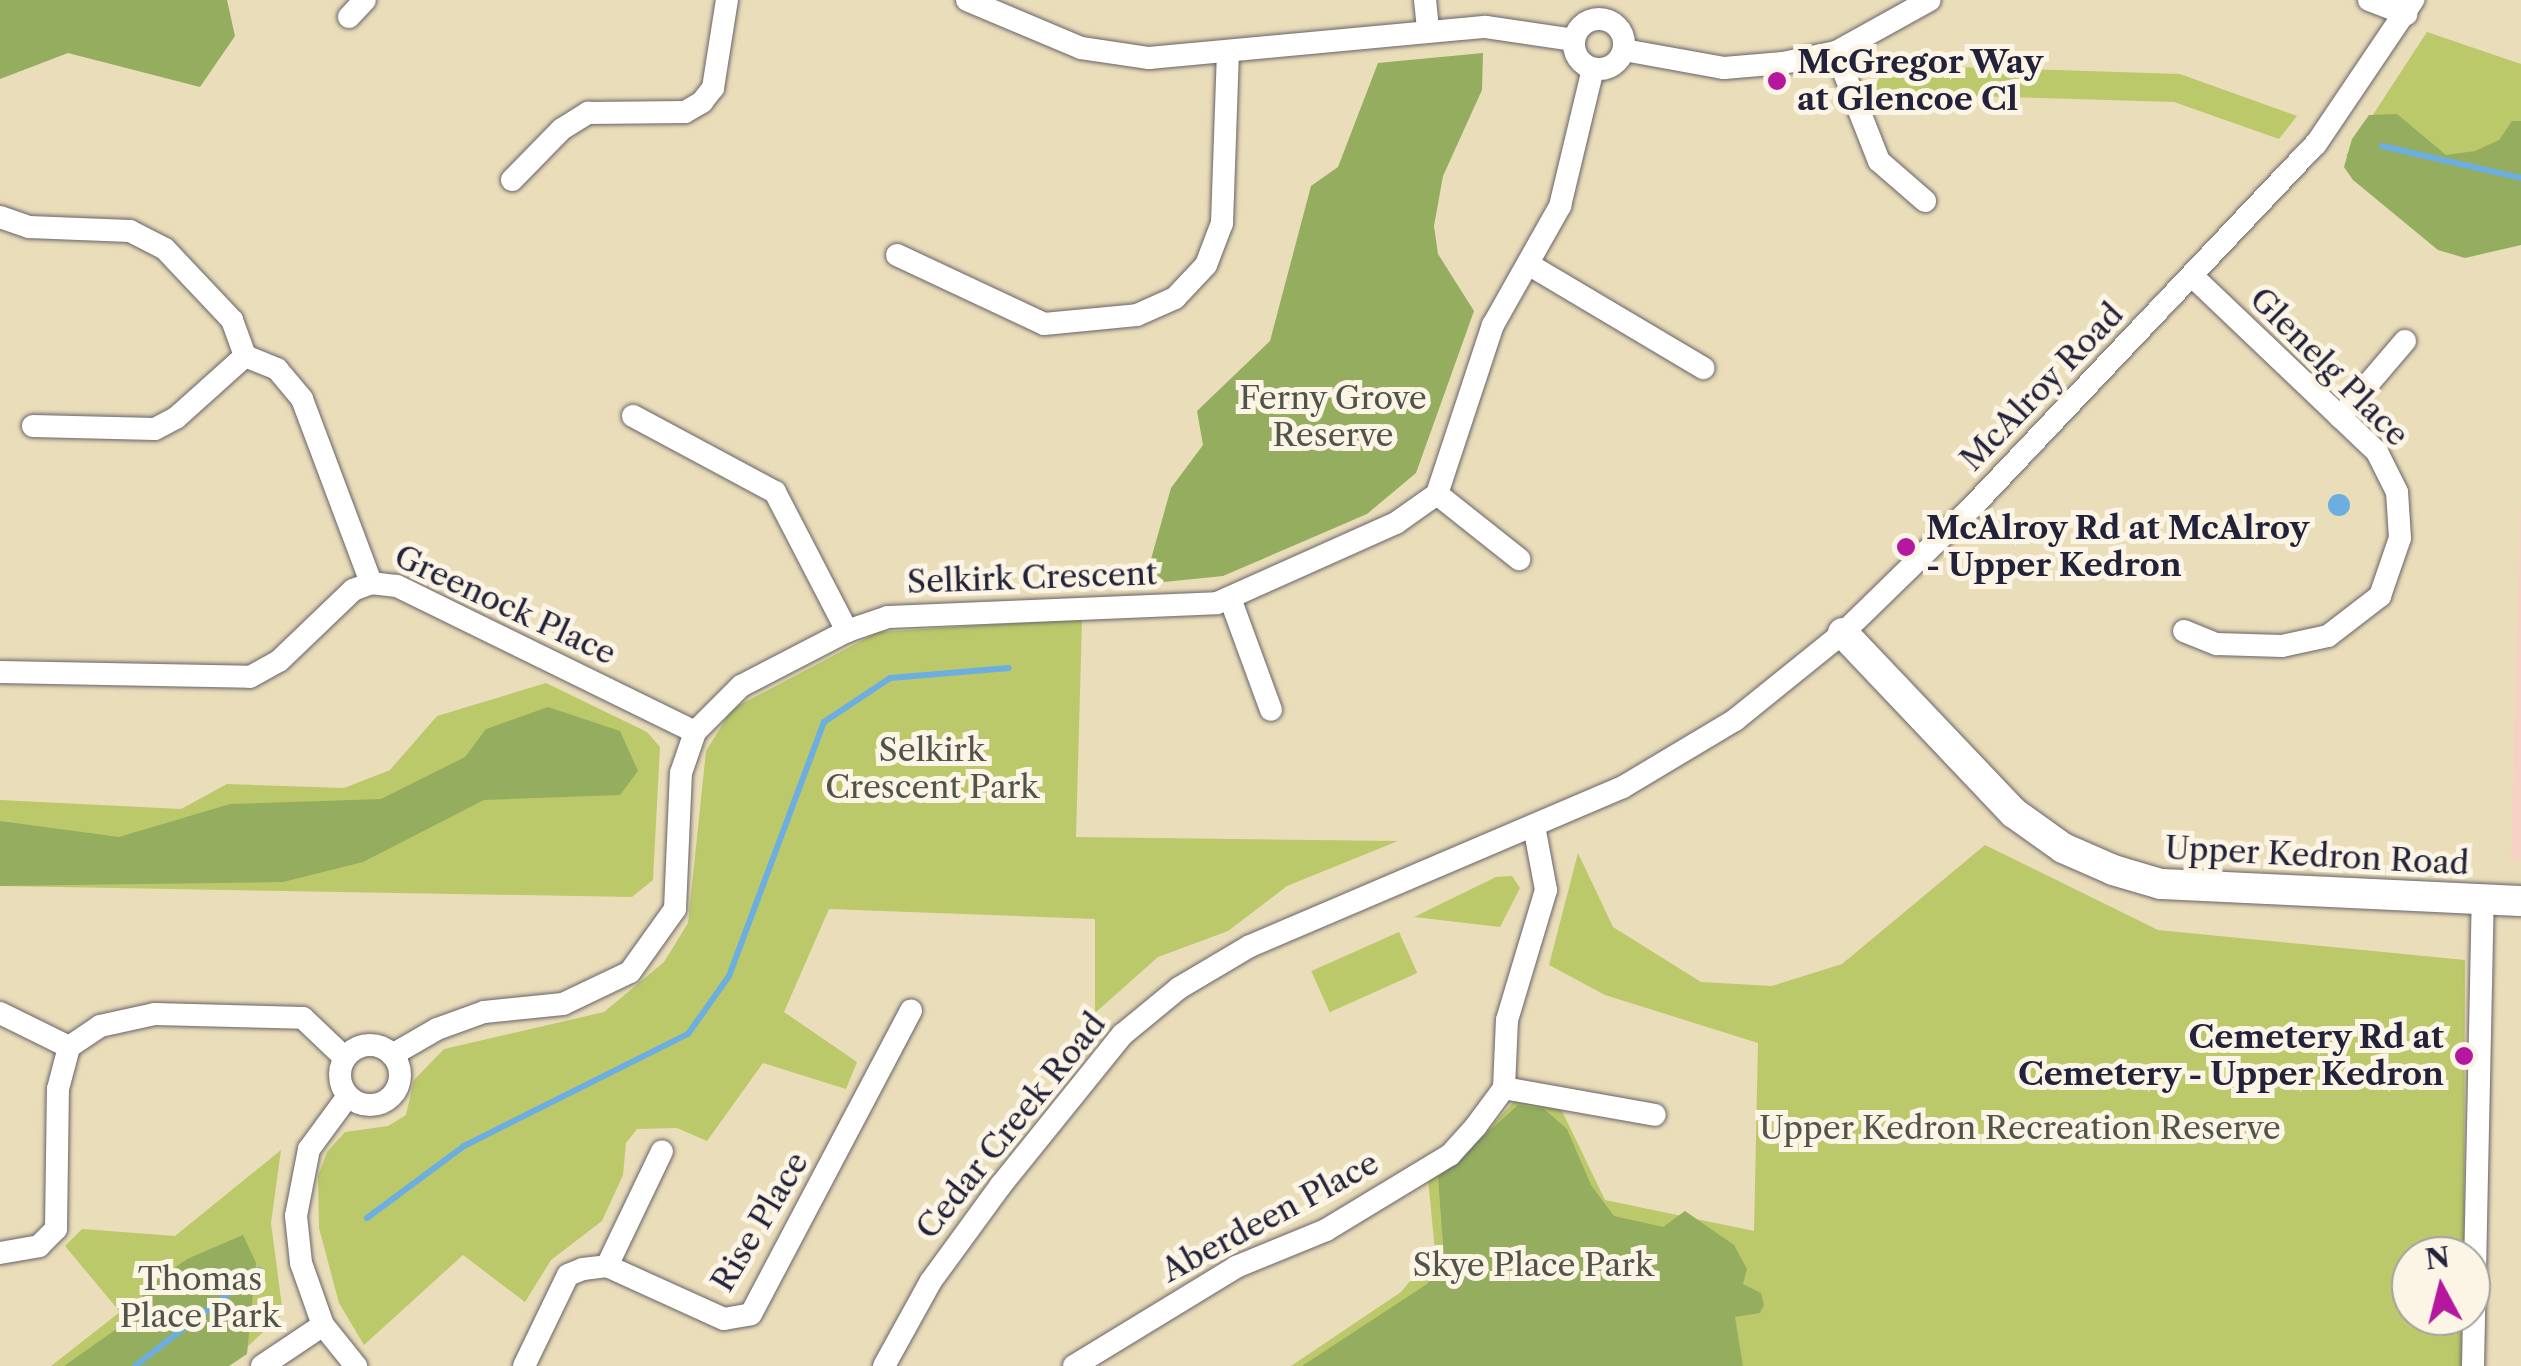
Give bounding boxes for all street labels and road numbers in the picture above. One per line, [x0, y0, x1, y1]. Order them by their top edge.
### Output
street label: Glenelg Place [2242, 280, 2416, 454]
street label: McAlroy Road [1952, 295, 2132, 479]
street label: Greenock Place [388, 537, 622, 673]
street label: Selkirk Crescent [906, 554, 1158, 602]
street label: Upper Kedron Road [2164, 829, 2470, 883]
street label: Cedar Creek Road [908, 1005, 1114, 1247]
street label: Aberdeen Place [1155, 1144, 1385, 1290]
street label: Rise Place [703, 1145, 817, 1299]

